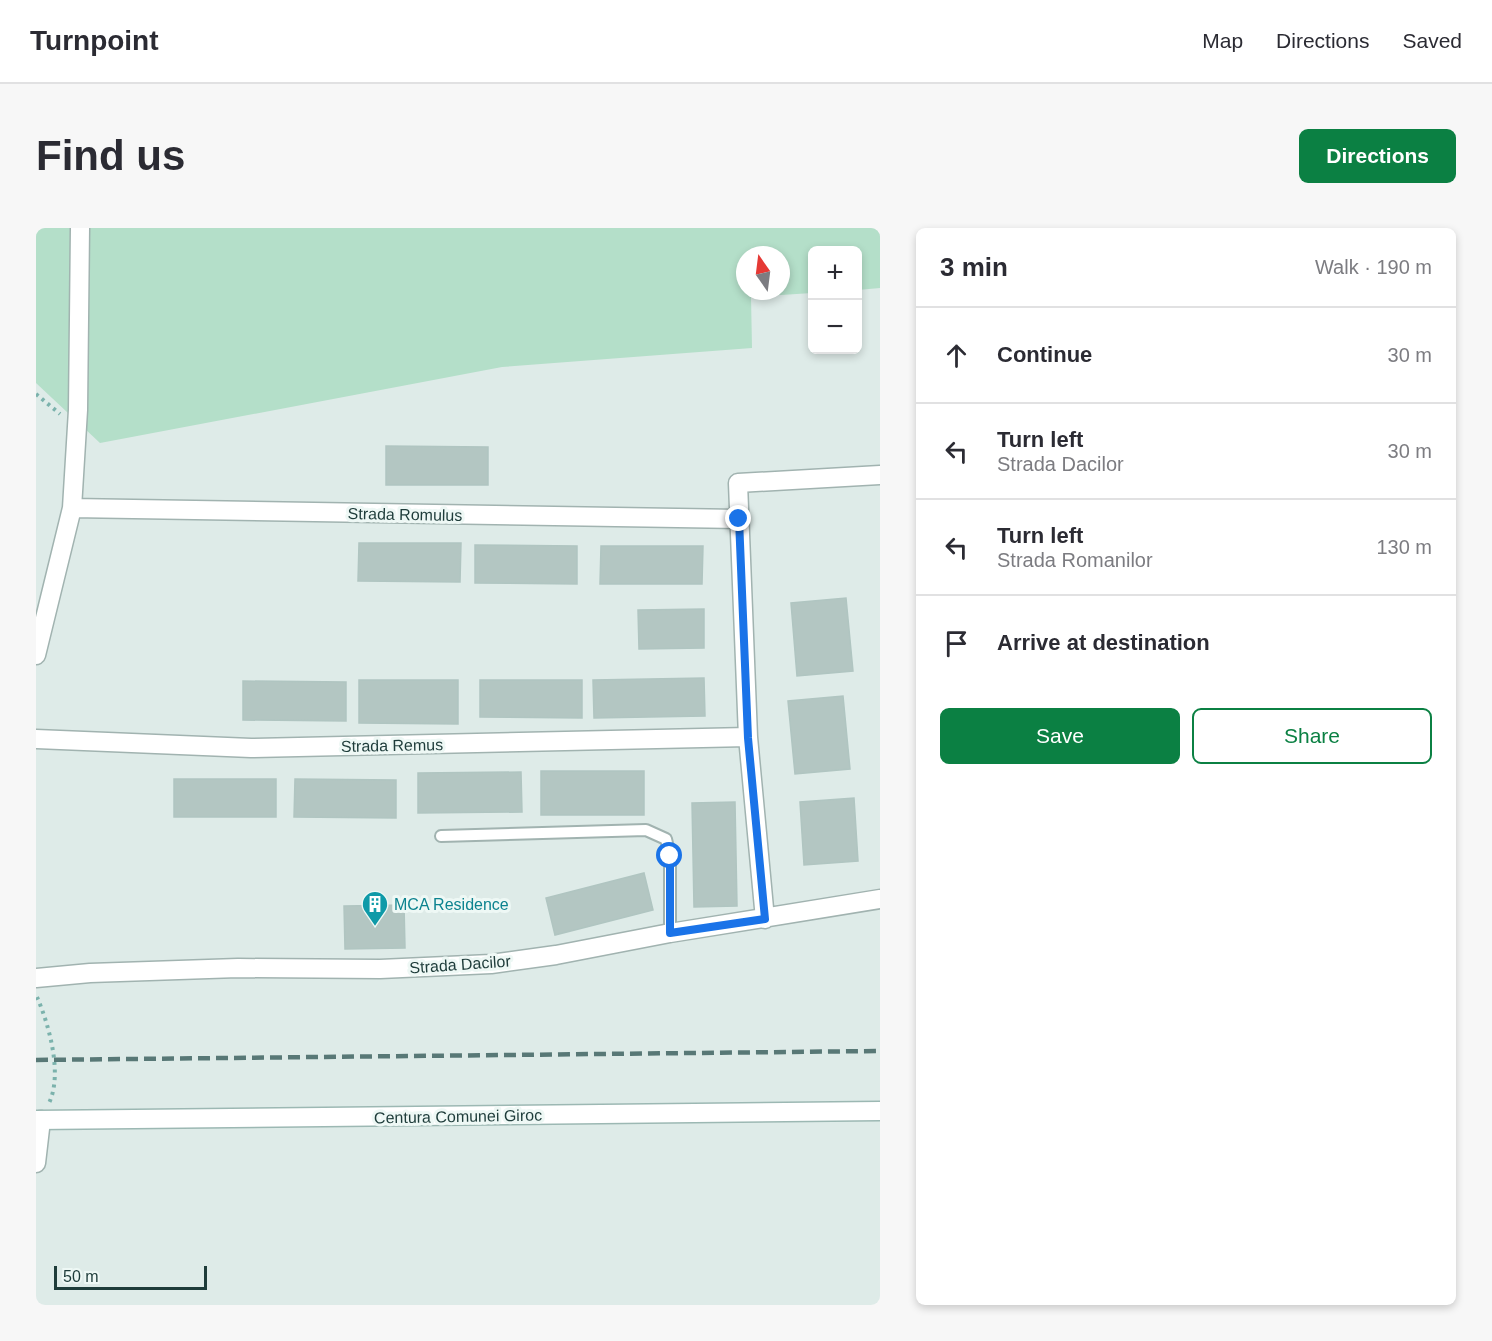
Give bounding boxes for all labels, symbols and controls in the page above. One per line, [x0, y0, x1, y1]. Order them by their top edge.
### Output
text: Turnpoint [30, 25, 159, 56]
text: Map [1202, 29, 1243, 52]
text: Directions [1276, 29, 1369, 52]
text: Saved [1402, 29, 1462, 52]
button: Directions [1299, 129, 1456, 183]
text: Find us [36, 132, 185, 179]
north arrow [736, 246, 790, 300]
map controls [808, 246, 862, 354]
button: + [808, 246, 862, 300]
text: 3 min [940, 252, 1008, 282]
text: Walk · 190 m [1315, 256, 1432, 278]
button: − [808, 300, 862, 354]
icon: ahead [940, 339, 973, 372]
text: Continue [997, 342, 1092, 367]
text: 30 m [1388, 344, 1432, 366]
text: Turn left [997, 427, 1083, 452]
icon: left [940, 435, 973, 468]
text: 30 m [1388, 440, 1432, 462]
text: Strada Dacilor [997, 453, 1124, 475]
street label: Strada Romulus [347, 505, 462, 524]
route end [725, 505, 751, 531]
text: Turn left [997, 523, 1083, 548]
icon: left [940, 531, 973, 564]
text: 130 m [1376, 536, 1432, 558]
text: Strada Romanilor [997, 549, 1153, 571]
icon: arrive [940, 627, 973, 660]
text: Arrive at destination [997, 630, 1210, 655]
button: Save [940, 708, 1180, 764]
button: Share [1192, 708, 1432, 764]
street label: Strada Remus [341, 736, 443, 755]
route start [656, 842, 682, 868]
building icon: MCA Residence [360, 889, 390, 927]
place label: MCA Residence [394, 896, 509, 913]
street label: Strada Dacilor [409, 952, 512, 977]
street label: Centura Comunei Giroc [374, 1107, 542, 1126]
scale bar [54, 1263, 207, 1290]
text: 50 m [63, 1268, 99, 1285]

